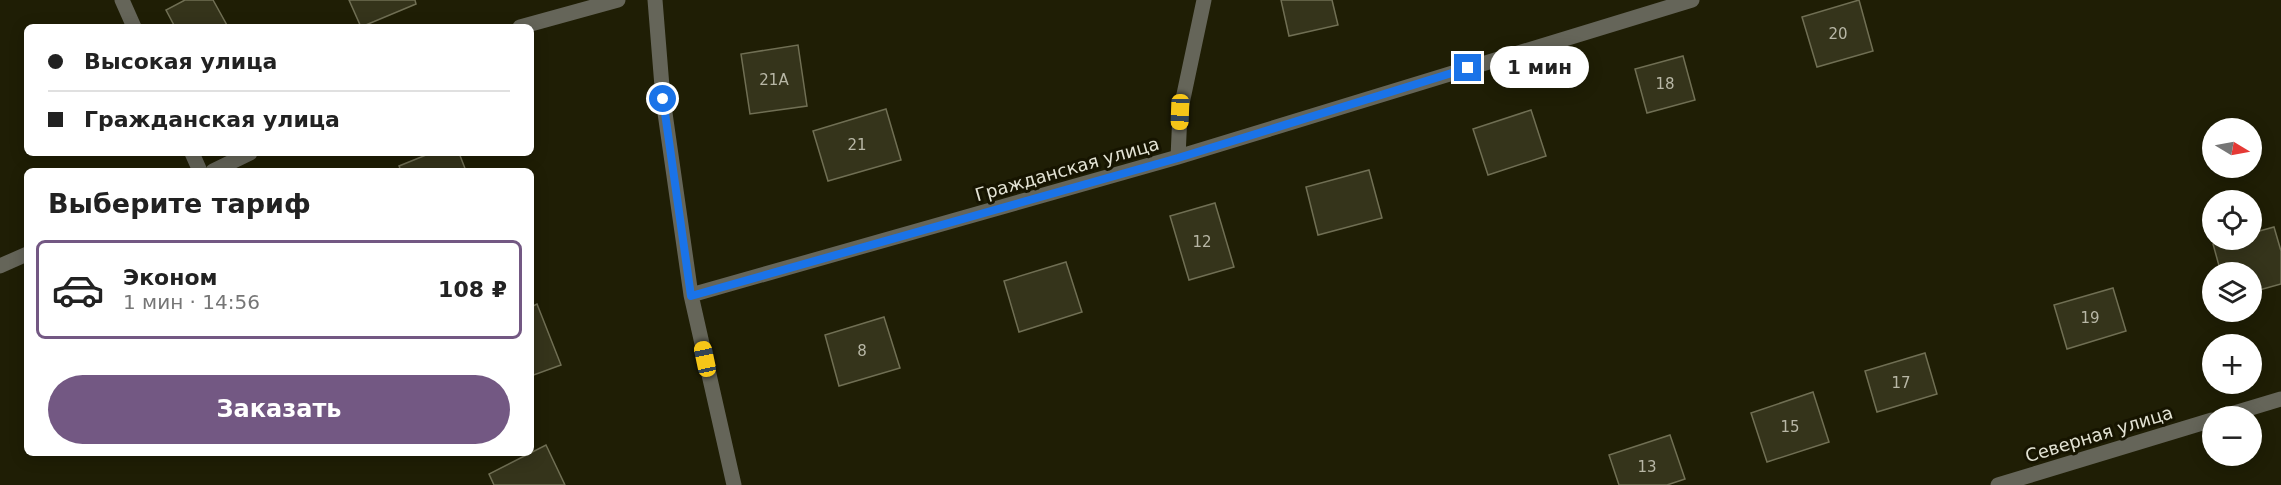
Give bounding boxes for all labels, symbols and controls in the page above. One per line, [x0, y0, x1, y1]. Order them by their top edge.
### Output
house number: 20 [1828, 25, 1848, 43]
callout: 1 мин [1489, 47, 1588, 89]
text: Высокая улица [84, 49, 277, 74]
route end [1454, 54, 1481, 81]
text: 1 мин [1507, 55, 1572, 79]
house number: 21А [759, 71, 789, 89]
house number: 18 [1655, 75, 1675, 93]
route start [649, 85, 676, 112]
car [1170, 94, 1190, 130]
text: Гражданская улица [84, 107, 340, 132]
north arrow [2202, 118, 2262, 178]
map controls [2202, 118, 2262, 466]
street label: Гражданская улица [973, 133, 1161, 205]
house number: 21 [847, 136, 867, 154]
text: Выберите тариф [48, 188, 311, 219]
button: locate [2202, 190, 2262, 250]
house number: 12 [1192, 233, 1212, 251]
button: layers [2202, 262, 2262, 322]
icon: car [51, 263, 105, 317]
text: Эконом [123, 265, 218, 290]
text: 108 ₽ [438, 277, 507, 302]
text: 1 мин · 14:56 [123, 290, 260, 314]
house number: 19 [2080, 309, 2100, 327]
button: + [2202, 334, 2262, 394]
car [692, 340, 718, 378]
house number: 8 [857, 342, 867, 360]
house number: 17 [1891, 374, 1911, 392]
button: Заказать [48, 375, 510, 444]
street label: Северная улица [2023, 402, 2175, 466]
button: − [2202, 406, 2262, 466]
house number: 15 [1780, 418, 1800, 436]
house number: 13 [1637, 458, 1657, 476]

